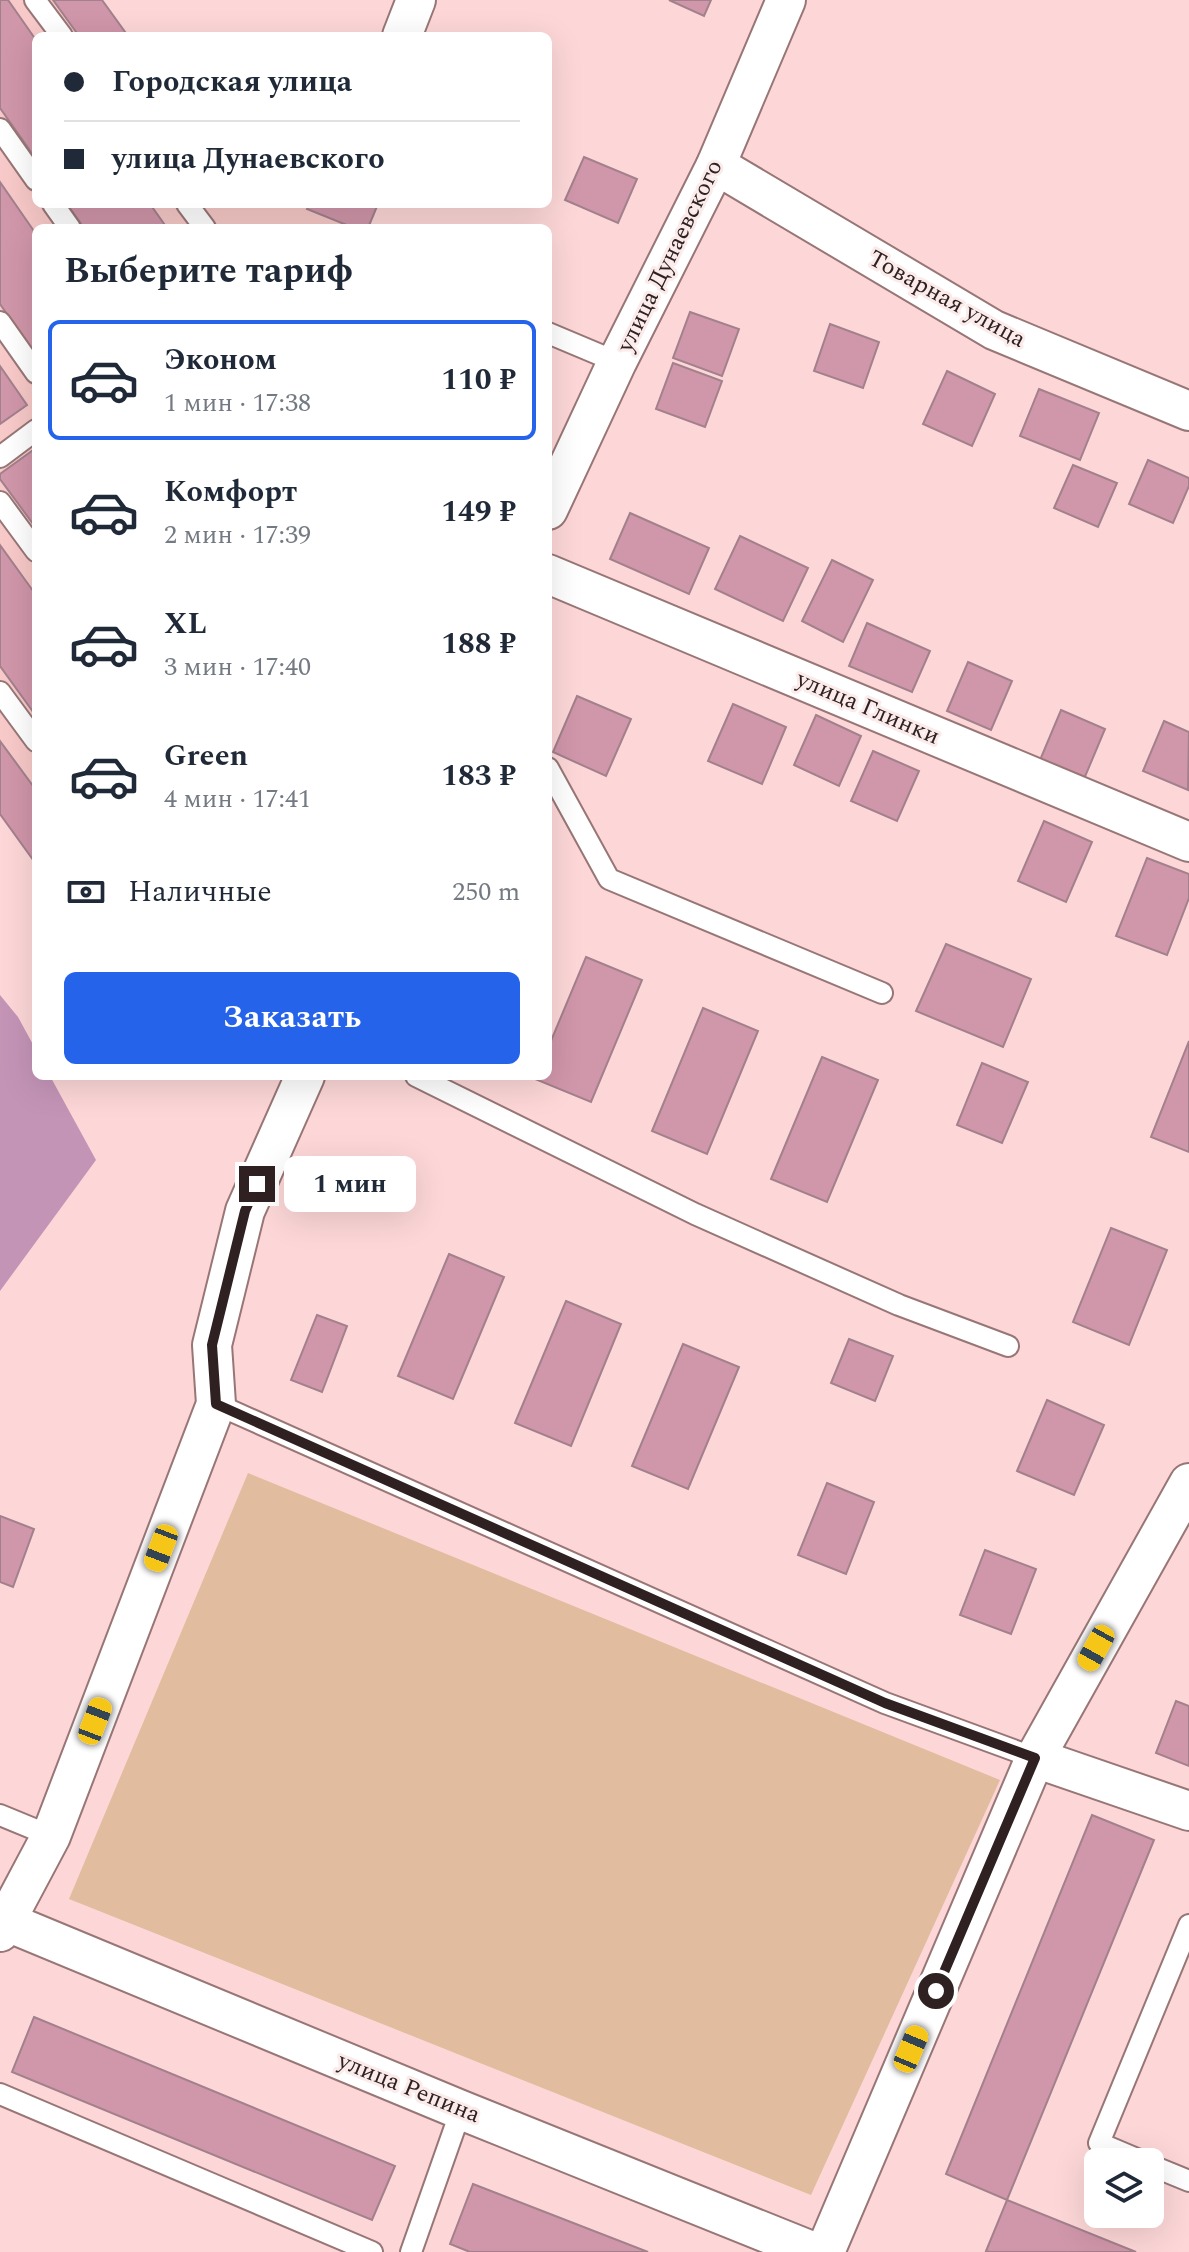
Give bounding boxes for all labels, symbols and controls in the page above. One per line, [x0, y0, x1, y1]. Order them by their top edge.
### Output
text: Городская улица [112, 59, 352, 105]
text: улица Дунаевского [112, 136, 385, 182]
street label: улица Дунаевского [607, 154, 732, 359]
street label: Товарная улица [862, 241, 1033, 357]
text: Выберите тариф [64, 244, 353, 299]
text: Эконом [164, 337, 277, 383]
icon: car [68, 344, 140, 416]
text: 110 ₽ [441, 357, 516, 403]
text: 1 мин · 17:38 [164, 383, 311, 423]
text: Комфорт [164, 469, 297, 515]
icon: car [68, 476, 140, 548]
text: 149 ₽ [441, 489, 516, 535]
text: 2 мин · 17:39 [164, 515, 311, 555]
text: XL [164, 601, 207, 647]
icon: car [68, 608, 140, 680]
text: 188 ₽ [441, 621, 516, 667]
text: 3 мин · 17:40 [164, 647, 311, 687]
street label: улица Глинки [790, 661, 945, 754]
text: Green [164, 733, 248, 779]
icon: car [68, 740, 140, 812]
text: 183 ₽ [441, 753, 516, 799]
text: 4 мин · 17:41 [164, 779, 311, 819]
text: Наличные [128, 869, 272, 915]
icon: cash [64, 870, 108, 914]
text: 250 m [452, 872, 520, 912]
button: Заказать [64, 972, 520, 1064]
callout: 1 мин [285, 1156, 417, 1212]
text: 1 мин [313, 1164, 387, 1204]
route end [239, 1166, 275, 1202]
car [141, 1521, 181, 1575]
car [1074, 1621, 1118, 1675]
car [75, 1694, 115, 1748]
route start [918, 1973, 954, 2009]
car [891, 2022, 931, 2076]
street label: улица Репина [331, 2043, 486, 2133]
map controls [1084, 2148, 1164, 2228]
button: layers [1084, 2148, 1164, 2228]

